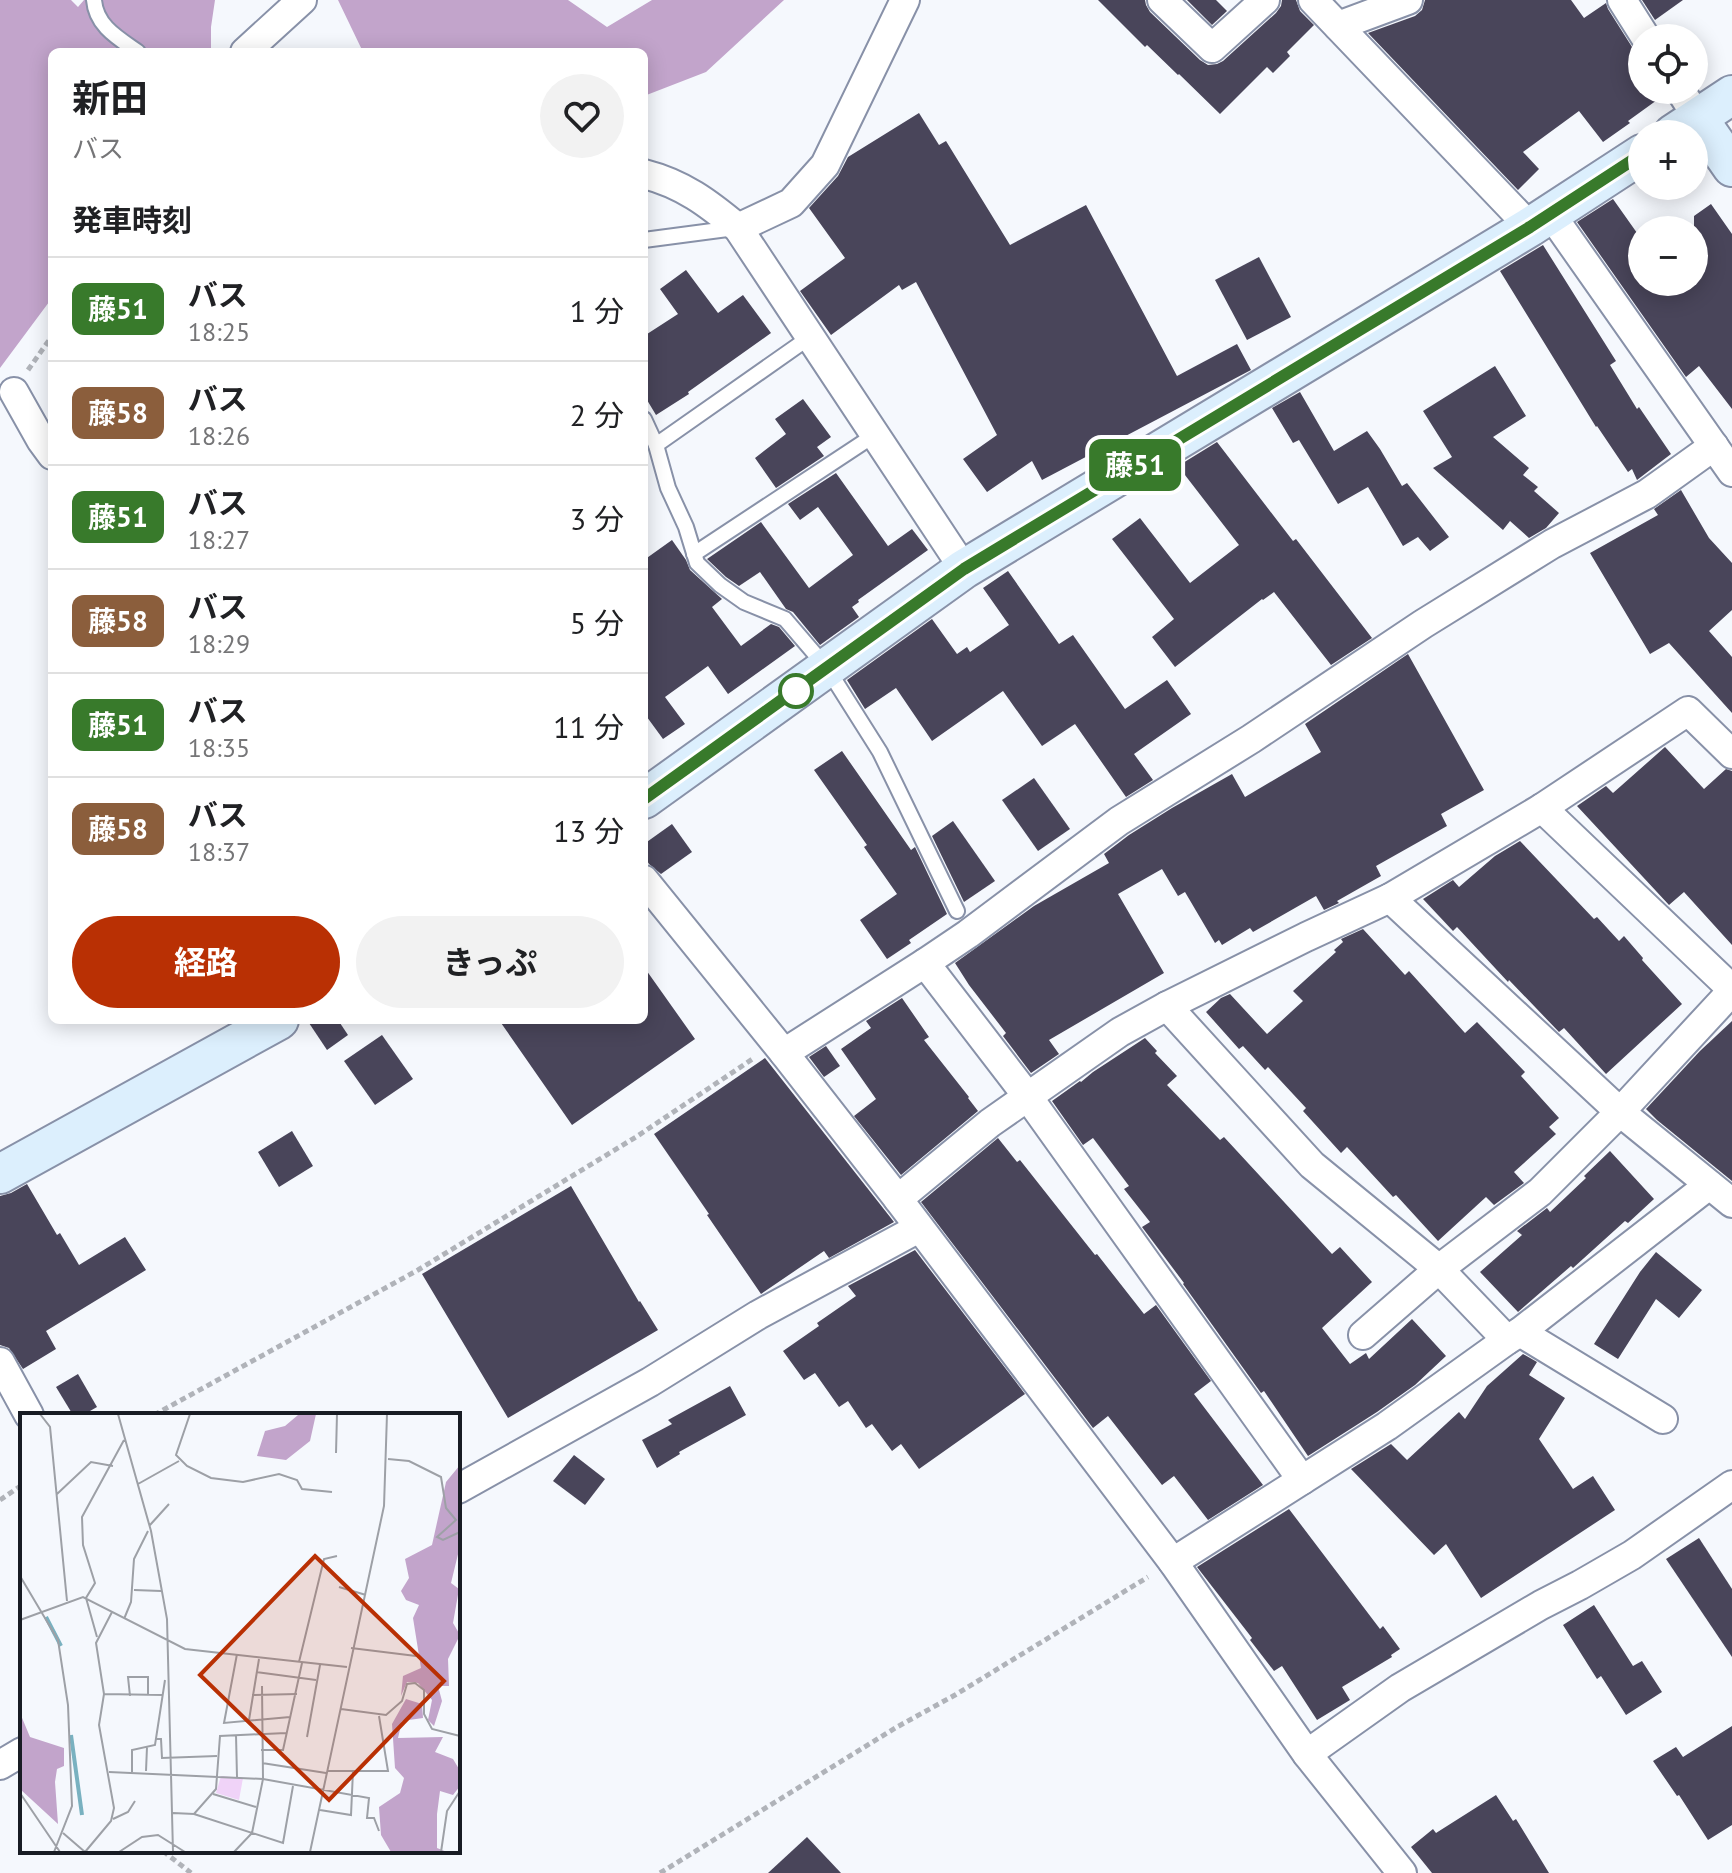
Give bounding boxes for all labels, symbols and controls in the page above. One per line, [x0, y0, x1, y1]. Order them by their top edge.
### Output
map controls [1628, 24, 1708, 296]
button: locate [1628, 24, 1708, 104]
text: 新田 [72, 73, 148, 122]
button: heart [540, 74, 624, 158]
button: + [1628, 120, 1708, 200]
text: バス [72, 132, 124, 165]
text: 発車時刻 [72, 200, 192, 239]
button: − [1628, 216, 1708, 296]
text: バス [188, 275, 248, 314]
text: 藤51 [88, 290, 148, 327]
text: 1 分 [570, 291, 624, 330]
text: 18:25 [188, 315, 250, 348]
text: バス [188, 379, 248, 418]
text: 藤58 [88, 394, 148, 431]
text: 2 分 [570, 395, 624, 434]
text: 18:26 [188, 419, 250, 452]
line badge: 藤51 [1089, 439, 1181, 491]
text: 藤51 [1105, 446, 1165, 483]
text: バス [188, 483, 248, 522]
text: 藤51 [88, 498, 148, 535]
text: 3 分 [570, 499, 624, 538]
text: 18:27 [188, 523, 250, 556]
text: バス [188, 587, 248, 626]
text: 藤58 [88, 602, 148, 639]
text: 5 分 [570, 603, 624, 642]
text: 18:29 [188, 627, 250, 660]
unlabelled marker [779, 674, 813, 708]
text: バス [188, 691, 248, 730]
text: 藤51 [88, 706, 148, 743]
text: 11 分 [553, 707, 624, 746]
text: 18:35 [188, 731, 250, 764]
text: バス [188, 795, 248, 834]
text: 藤58 [88, 810, 148, 847]
text: 13 分 [553, 811, 624, 850]
text: 18:37 [188, 835, 250, 868]
button: 経路 [72, 916, 340, 1008]
button: きっぷ [356, 916, 624, 1008]
inset map [20, 1413, 460, 1853]

